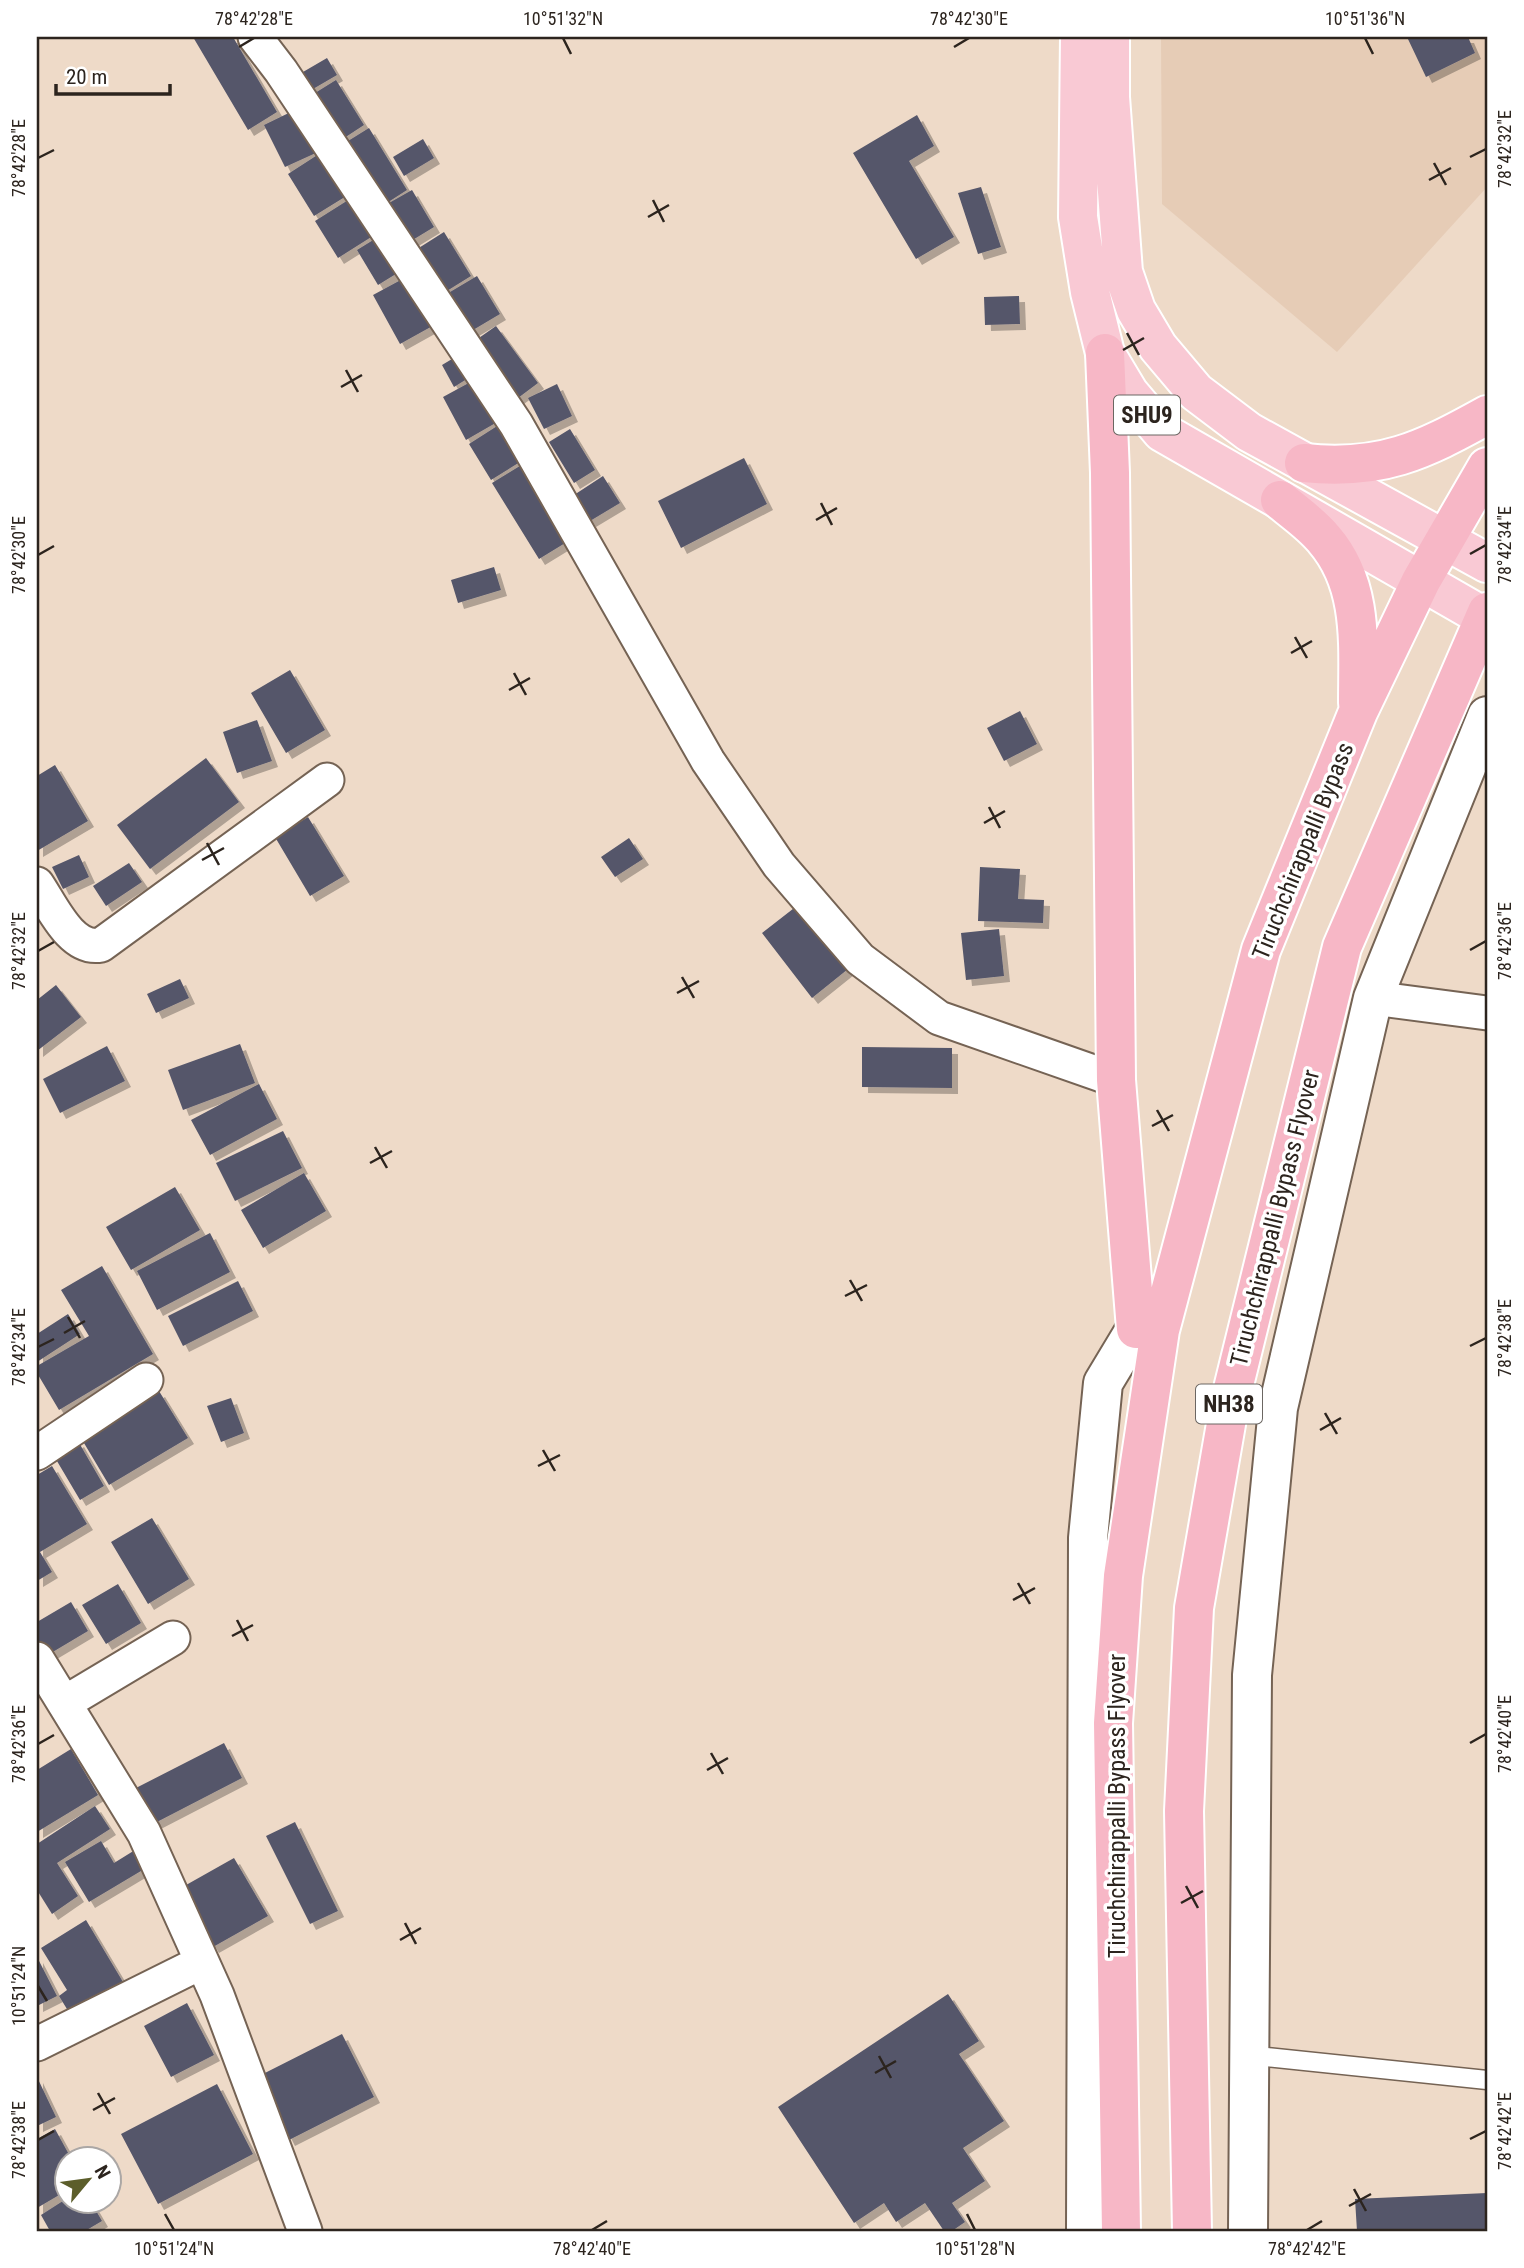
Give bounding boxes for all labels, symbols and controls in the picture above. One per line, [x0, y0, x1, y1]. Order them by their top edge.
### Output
text: 78°42'28"E [215, 8, 293, 29]
text: 10°51'32"N [523, 8, 603, 29]
text: 78°42'30"E [930, 8, 1008, 29]
text: 10°51'36"N [1325, 8, 1405, 29]
scale bar [56, 52, 170, 96]
text: 20 m [66, 65, 107, 89]
text: 78°42'32"E [1494, 110, 1515, 188]
text: 78°42'28"E [8, 119, 29, 197]
road number: SHU9 [1114, 396, 1180, 434]
text: 78°42'34"E [1494, 506, 1515, 584]
text: 78°42'30"E [8, 516, 29, 594]
street label: Tiruchchirappalli Bypass [1247, 738, 1359, 964]
text: 78°42'36"E [1494, 902, 1515, 980]
text: 78°42'32"E [8, 912, 29, 990]
street label: Tiruchchirappalli Bypass Flyover [1225, 1067, 1325, 1369]
text: 78°42'38"E [1494, 1299, 1515, 1377]
text: 78°42'34"E [8, 1308, 29, 1386]
road number: NH38 [1196, 1385, 1262, 1424]
street label: Tiruchchirappalli Bypass Flyover [1103, 1654, 1131, 1958]
text: 78°42'40"E [1494, 1695, 1515, 1773]
text: 78°42'36"E [8, 1705, 29, 1783]
text: 10°51'24"N [8, 1946, 29, 2026]
text: 78°42'42"E [1494, 2092, 1515, 2170]
text: 78°42'38"E [8, 2101, 29, 2179]
north arrow [52, 2146, 122, 2216]
text: N [90, 2161, 115, 2183]
text: 10°51'24"N [134, 2238, 214, 2259]
text: 78°42'40"E [553, 2238, 631, 2259]
text: 10°51'28"N [935, 2238, 1015, 2259]
text: 78°42'42"E [1268, 2238, 1346, 2259]

